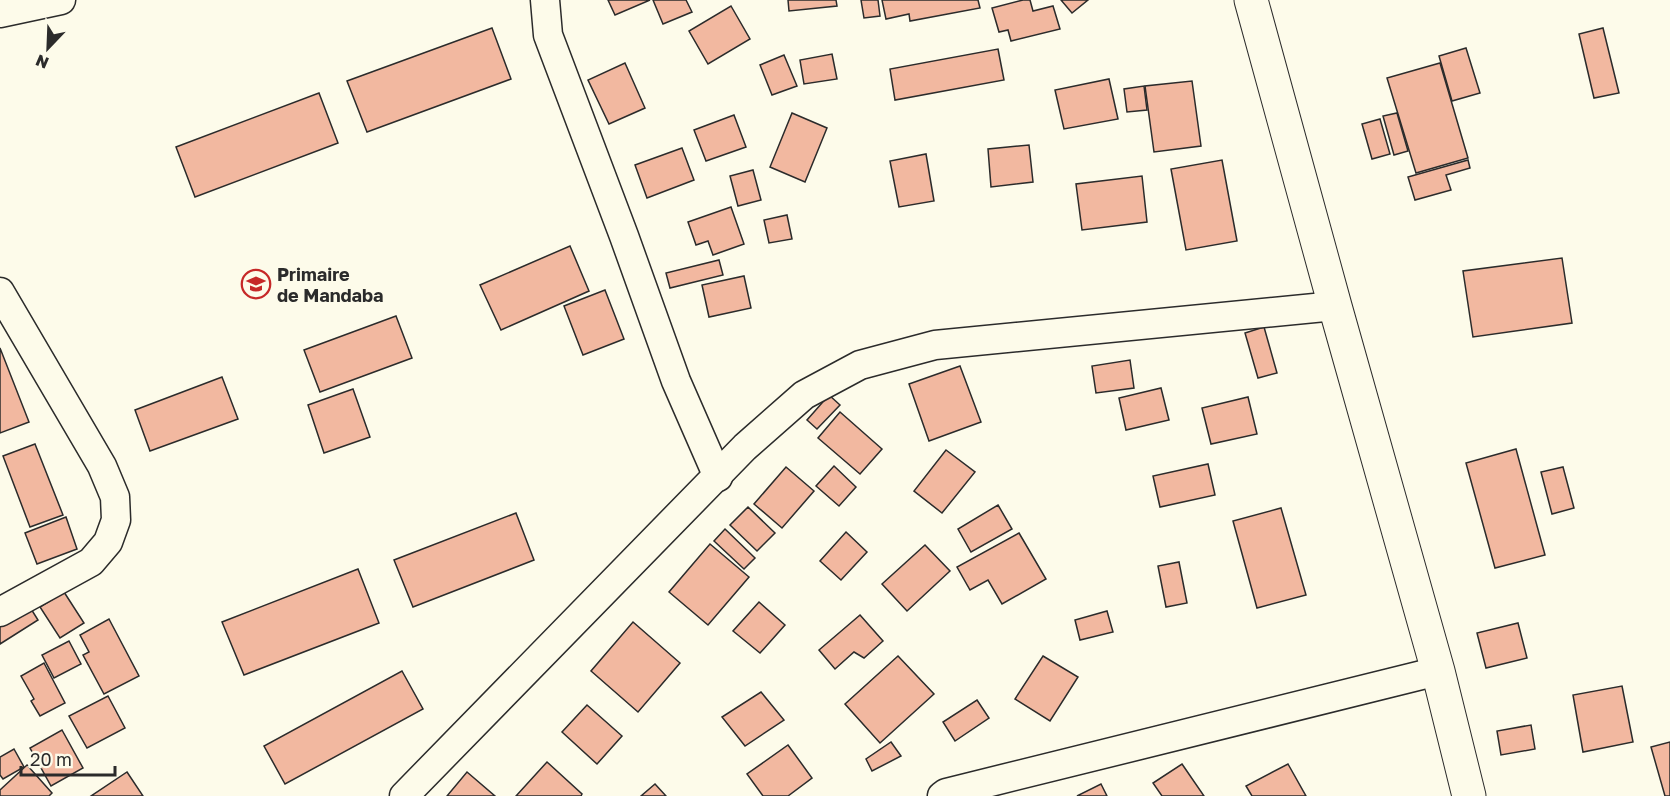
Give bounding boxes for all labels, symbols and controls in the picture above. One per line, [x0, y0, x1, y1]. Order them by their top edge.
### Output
north arrow [18, 18, 78, 78]
text: N [33, 50, 52, 73]
place label: Primaire de Mandaba [277, 263, 384, 306]
school or university icon: Primaire de Mandaba [240, 268, 272, 300]
scale bar [21, 739, 116, 777]
text: 20 m [30, 748, 72, 770]

